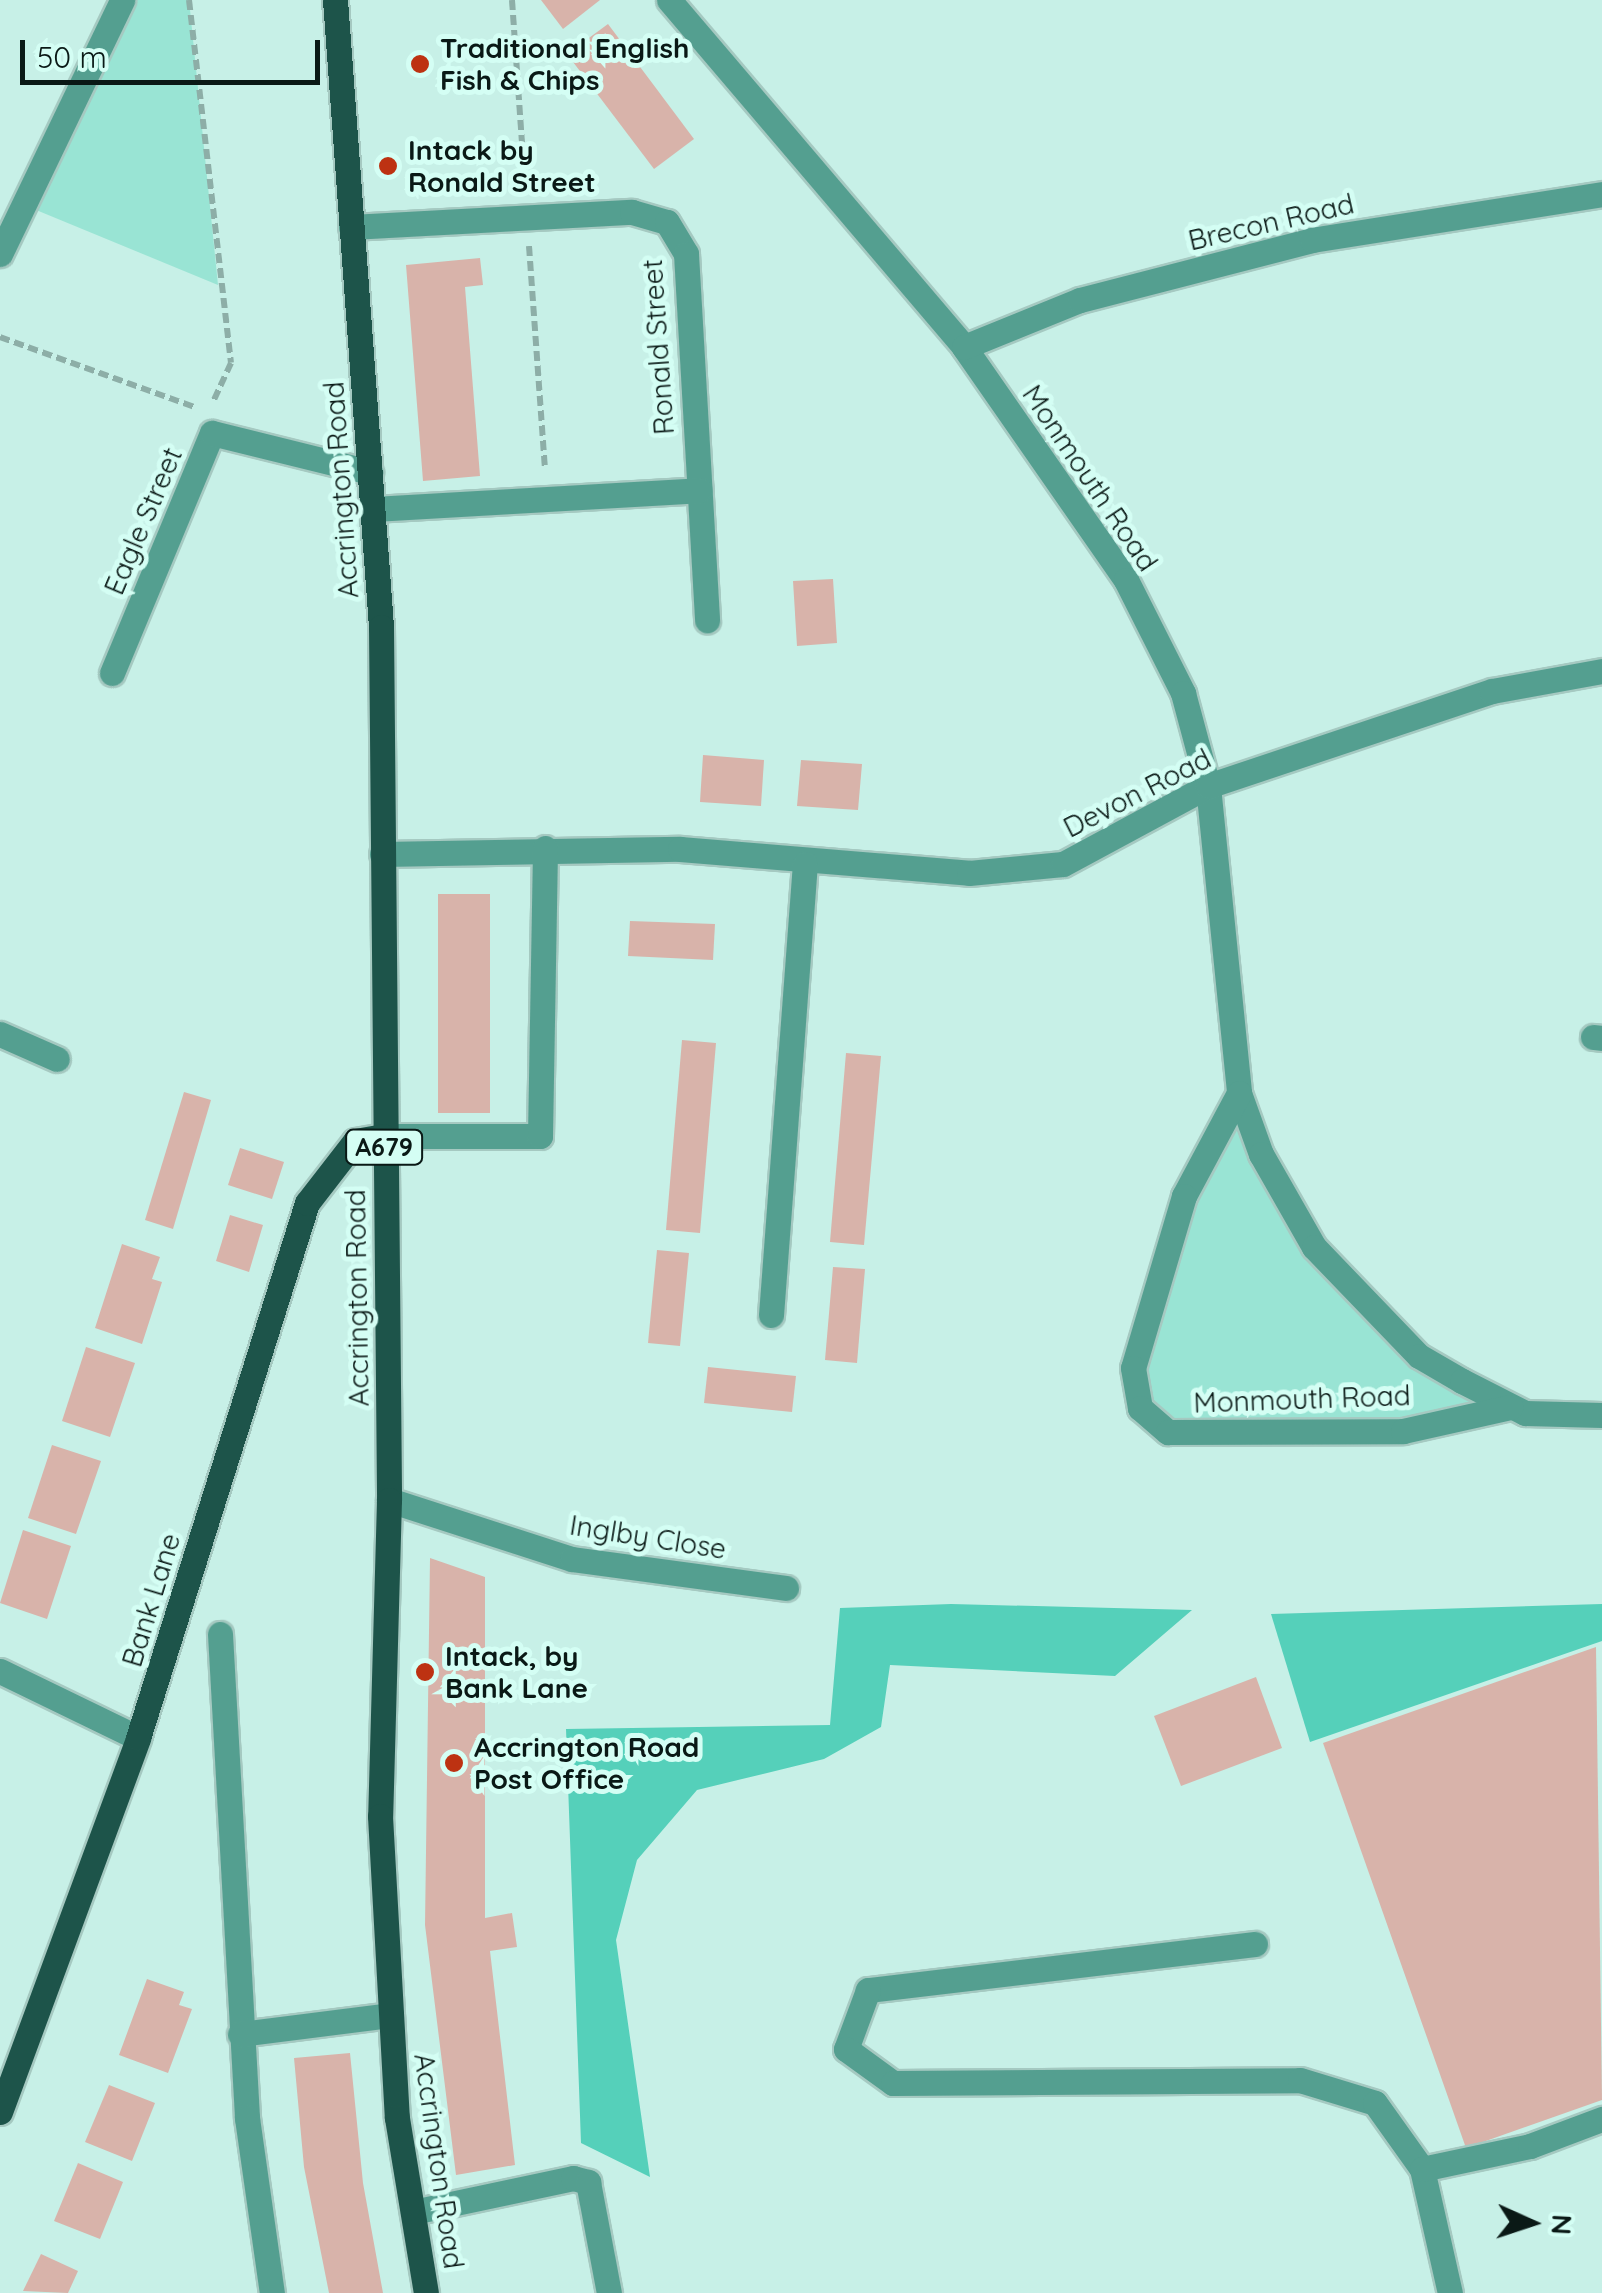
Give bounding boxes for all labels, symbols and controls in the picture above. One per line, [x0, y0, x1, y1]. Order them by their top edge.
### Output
scale bar [25, 20, 325, 82]
place label: Traditional English Fish & Chips [440, 31, 689, 97]
text: 50 m [37, 38, 107, 76]
marker: Traditional English Fish & Chips [409, 53, 431, 75]
place label: Intack by Ronald Street [408, 133, 596, 199]
marker: Intack by Ronald Street [377, 155, 399, 177]
street label: Brecon Road [1185, 187, 1357, 257]
street label: Ronald Street [635, 258, 681, 436]
street label: Monmouth Road [1015, 379, 1165, 577]
street label: Accrington Road [317, 381, 365, 599]
street label: Eagle Street [97, 442, 189, 600]
street label: Devon Road [1058, 742, 1216, 844]
road number: A679 [344, 1127, 424, 1167]
street label: Accrington Road [338, 1189, 376, 1407]
street label: Monmouth Road [1193, 1378, 1411, 1420]
street label: Inglby Close [567, 1508, 729, 1566]
street label: Bank Lane [115, 1529, 187, 1671]
place label: Intack, by Bank Lane [445, 1639, 588, 1705]
marker: Intack, by Bank Lane [414, 1661, 436, 1683]
place label: Accrington Road Post Office [474, 1730, 699, 1796]
marker: Accrington Road Post Office [443, 1752, 465, 1774]
street label: Accrington Road [407, 2051, 471, 2271]
north arrow [1482, 2173, 1582, 2273]
text: N [1544, 2213, 1580, 2236]

